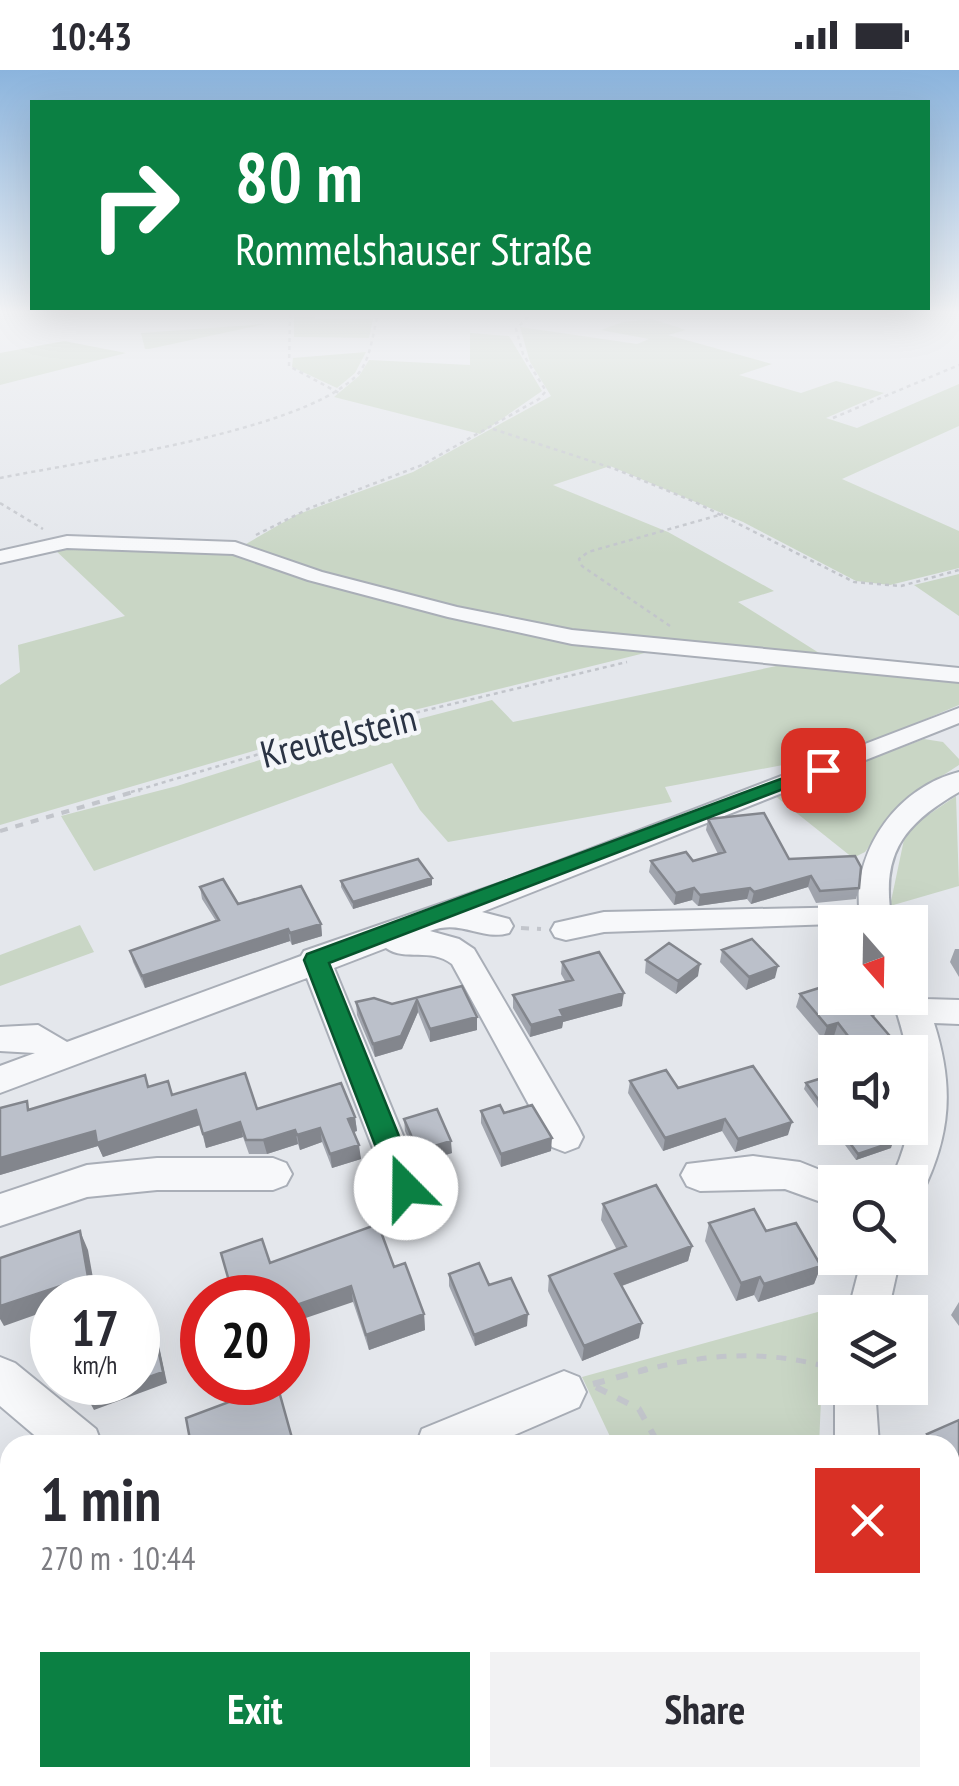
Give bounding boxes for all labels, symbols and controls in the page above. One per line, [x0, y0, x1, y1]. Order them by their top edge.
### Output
text: 10:43 [50, 11, 132, 60]
text: 80 m [235, 131, 363, 221]
icon: right [70, 140, 200, 270]
text: Rommelshauser Straße [235, 219, 593, 277]
street label: Kreutelstein [255, 692, 421, 778]
pin [781, 728, 866, 813]
icon: arrive [796, 743, 851, 798]
north arrow [818, 905, 928, 1015]
map controls [818, 905, 928, 1405]
button: sound [818, 1035, 928, 1145]
position arrow [354, 1136, 458, 1240]
button: search [818, 1165, 928, 1275]
speed limit sign: 20 [180, 1275, 310, 1405]
text: 17 [71, 1295, 119, 1360]
button: layers [818, 1295, 928, 1405]
text: km/h [73, 1349, 117, 1381]
text: 1 min [40, 1460, 161, 1538]
button: close [815, 1468, 920, 1573]
text: 270 m · 10:44 [40, 1537, 195, 1579]
button: Exit [40, 1652, 470, 1767]
button: Share [490, 1652, 920, 1767]

